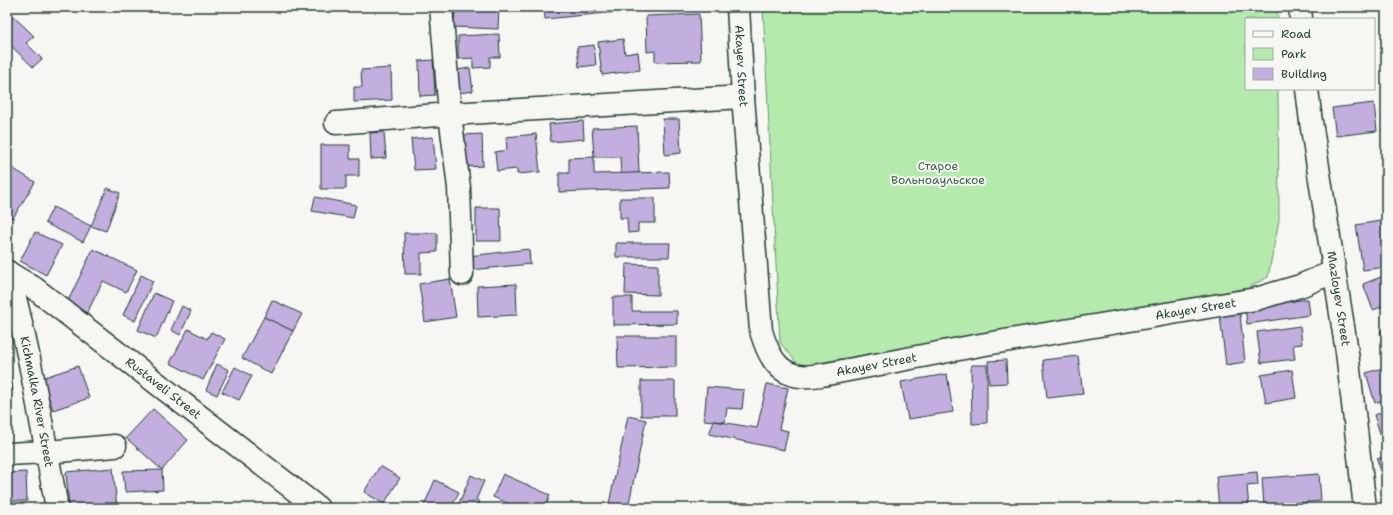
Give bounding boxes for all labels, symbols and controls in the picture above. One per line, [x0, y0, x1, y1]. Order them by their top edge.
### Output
legend [1245, 18, 1375, 90]
street label: Akayev Street [731, 25, 752, 107]
text: Road [1281, 26, 1312, 42]
text: Park [1281, 46, 1307, 62]
text: Building [1281, 66, 1327, 82]
park label: Старое Вольноаульское [891, 158, 985, 188]
street label: Mazloyev Street [1323, 250, 1354, 347]
street label: Akayev Street [1154, 294, 1237, 324]
street label: Kichmalka River Street [16, 335, 57, 468]
street label: Akayev Street [835, 349, 918, 380]
street label: Rustaveli Street [122, 354, 205, 423]

